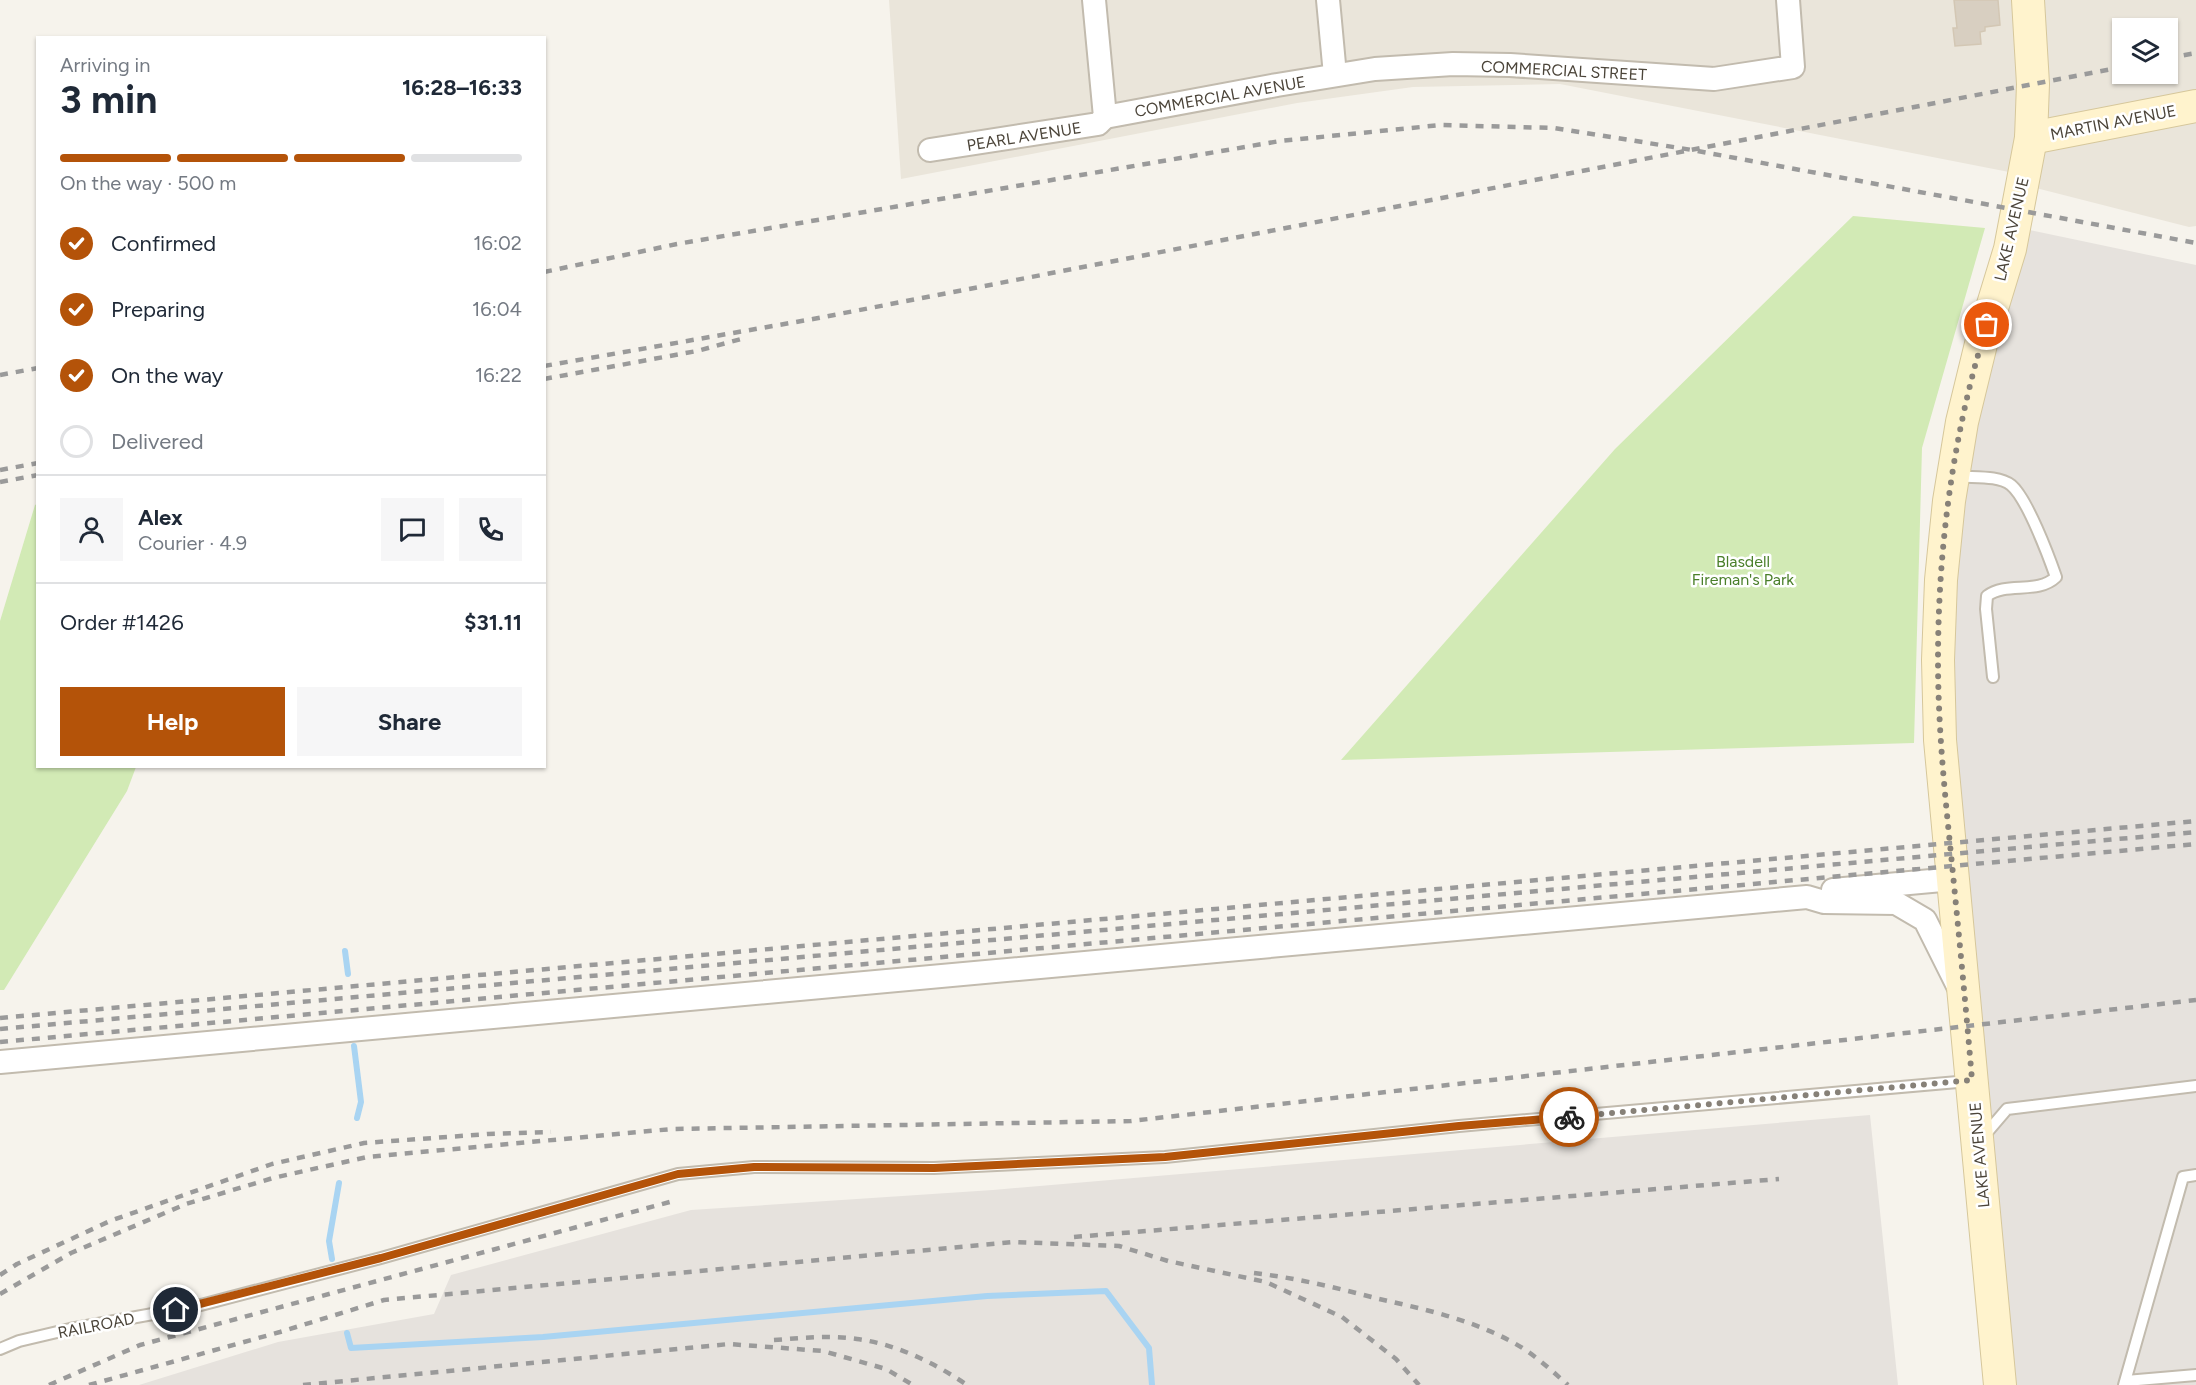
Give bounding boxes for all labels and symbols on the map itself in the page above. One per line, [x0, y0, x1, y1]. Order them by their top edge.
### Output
street label: COMMERCIAL STREET [1481, 57, 1647, 84]
street label: COMMERCIAL AVENUE [1133, 72, 1307, 121]
street label: MARTIN AVENUE [2049, 101, 2178, 144]
street label: PEARL AVENUE [965, 118, 1083, 155]
street label: LAKE AVENUE [1990, 175, 2033, 283]
pin [1961, 299, 2012, 350]
park label: Blasdell Fireman's Park [1692, 552, 1794, 589]
courier [1539, 1087, 1599, 1147]
street label: LAKE AVENUE [1965, 1101, 1994, 1209]
pin [150, 1284, 201, 1335]
street label: RAILROAD [56, 1309, 136, 1342]

